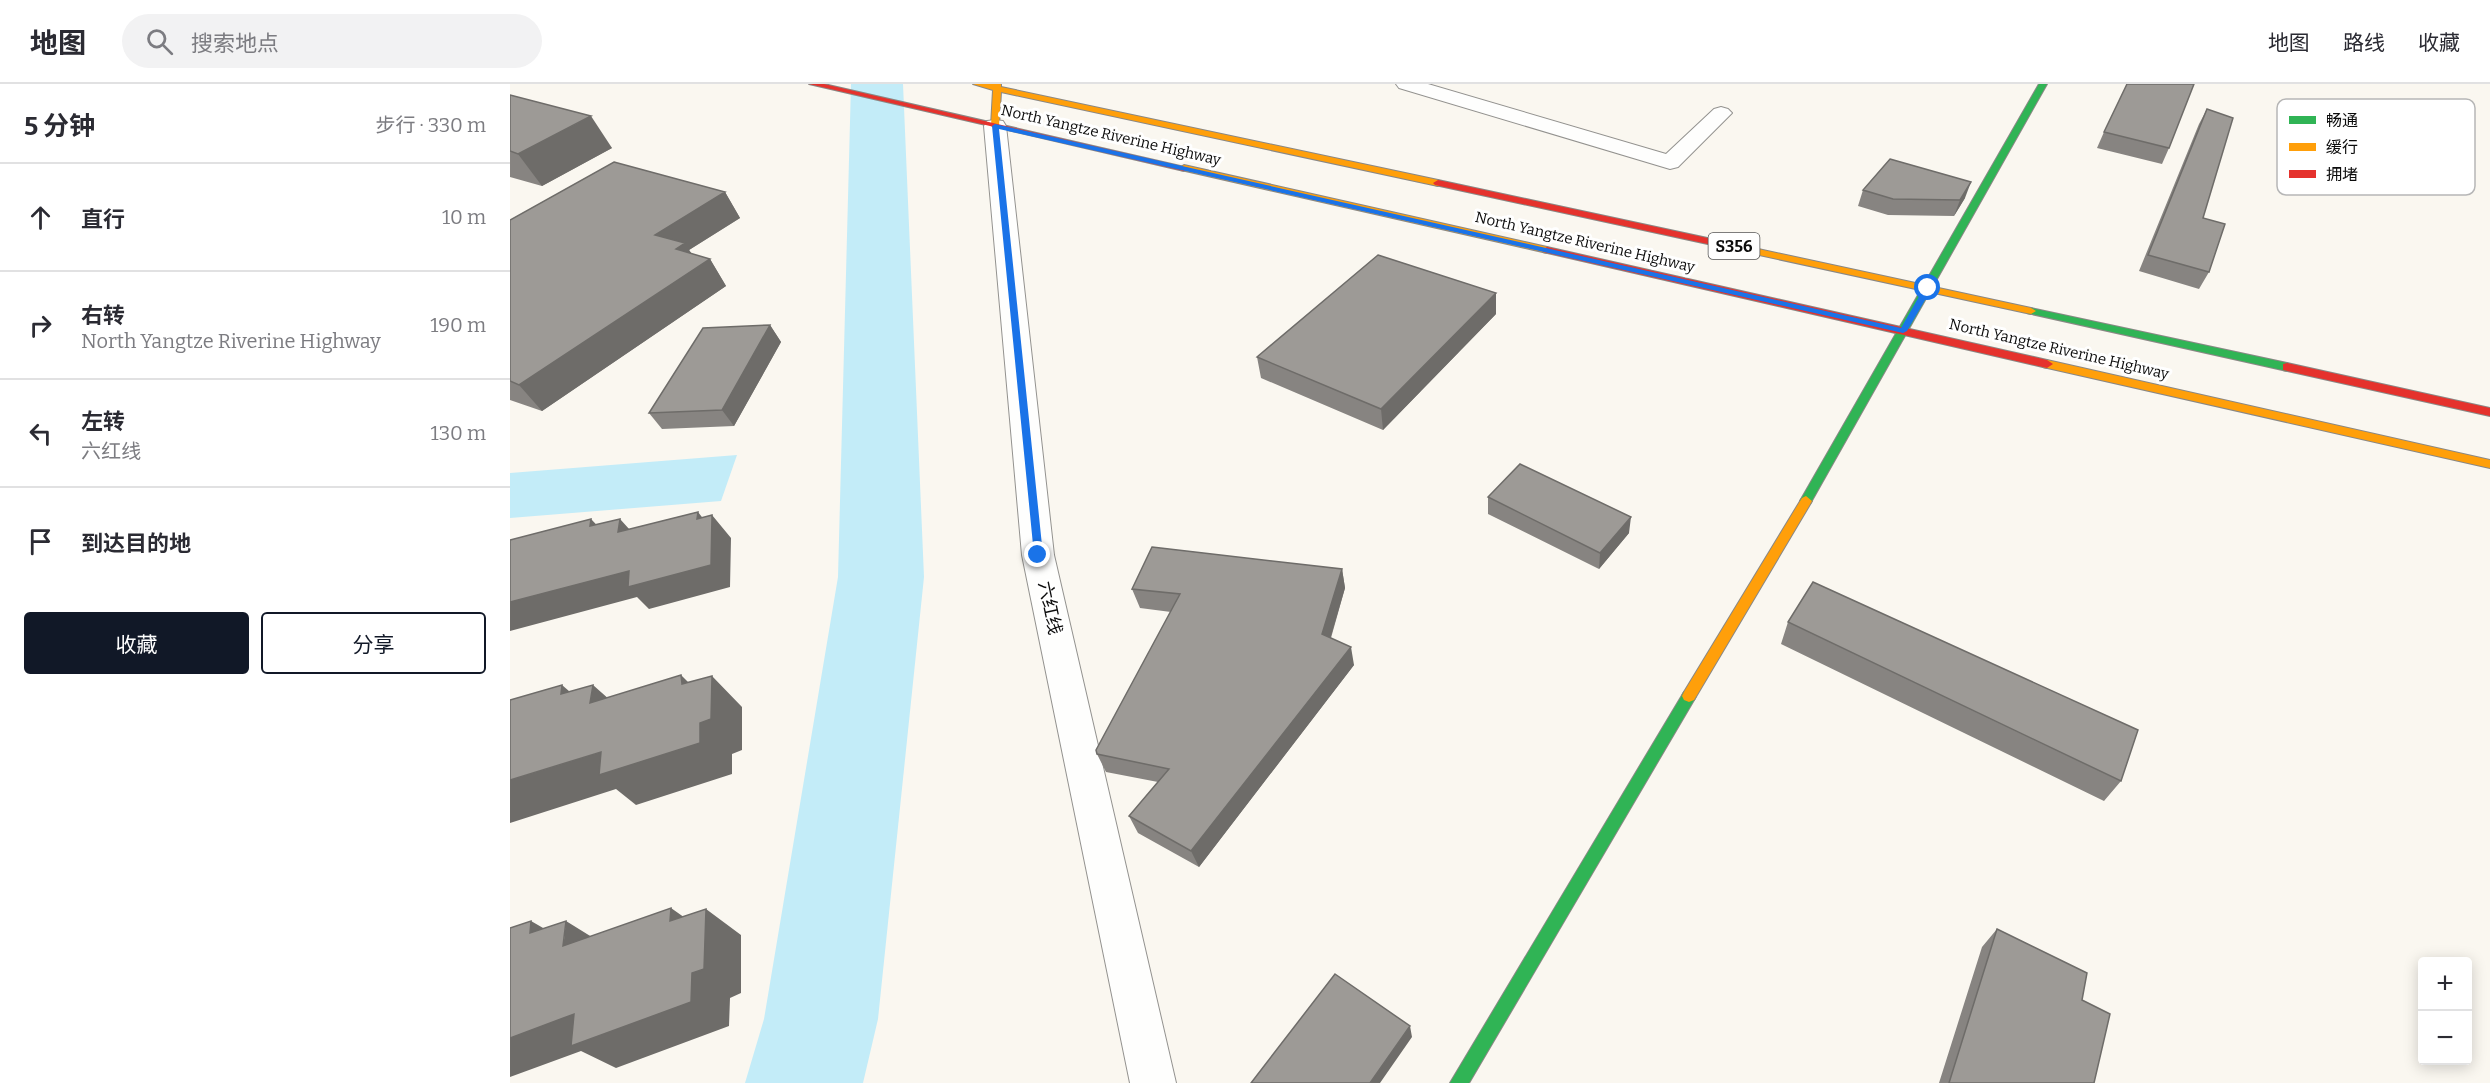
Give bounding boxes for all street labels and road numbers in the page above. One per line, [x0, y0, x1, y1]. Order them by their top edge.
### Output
street label: North Yangtze Riverine Highway [999, 101, 1223, 169]
street label: North Yangtze Riverine Highway [1473, 208, 1697, 276]
road number: S356 [1708, 233, 1760, 259]
street label: North Yangtze Riverine Highway [1947, 315, 2171, 383]
street label: 六红线 [1034, 579, 1066, 637]

